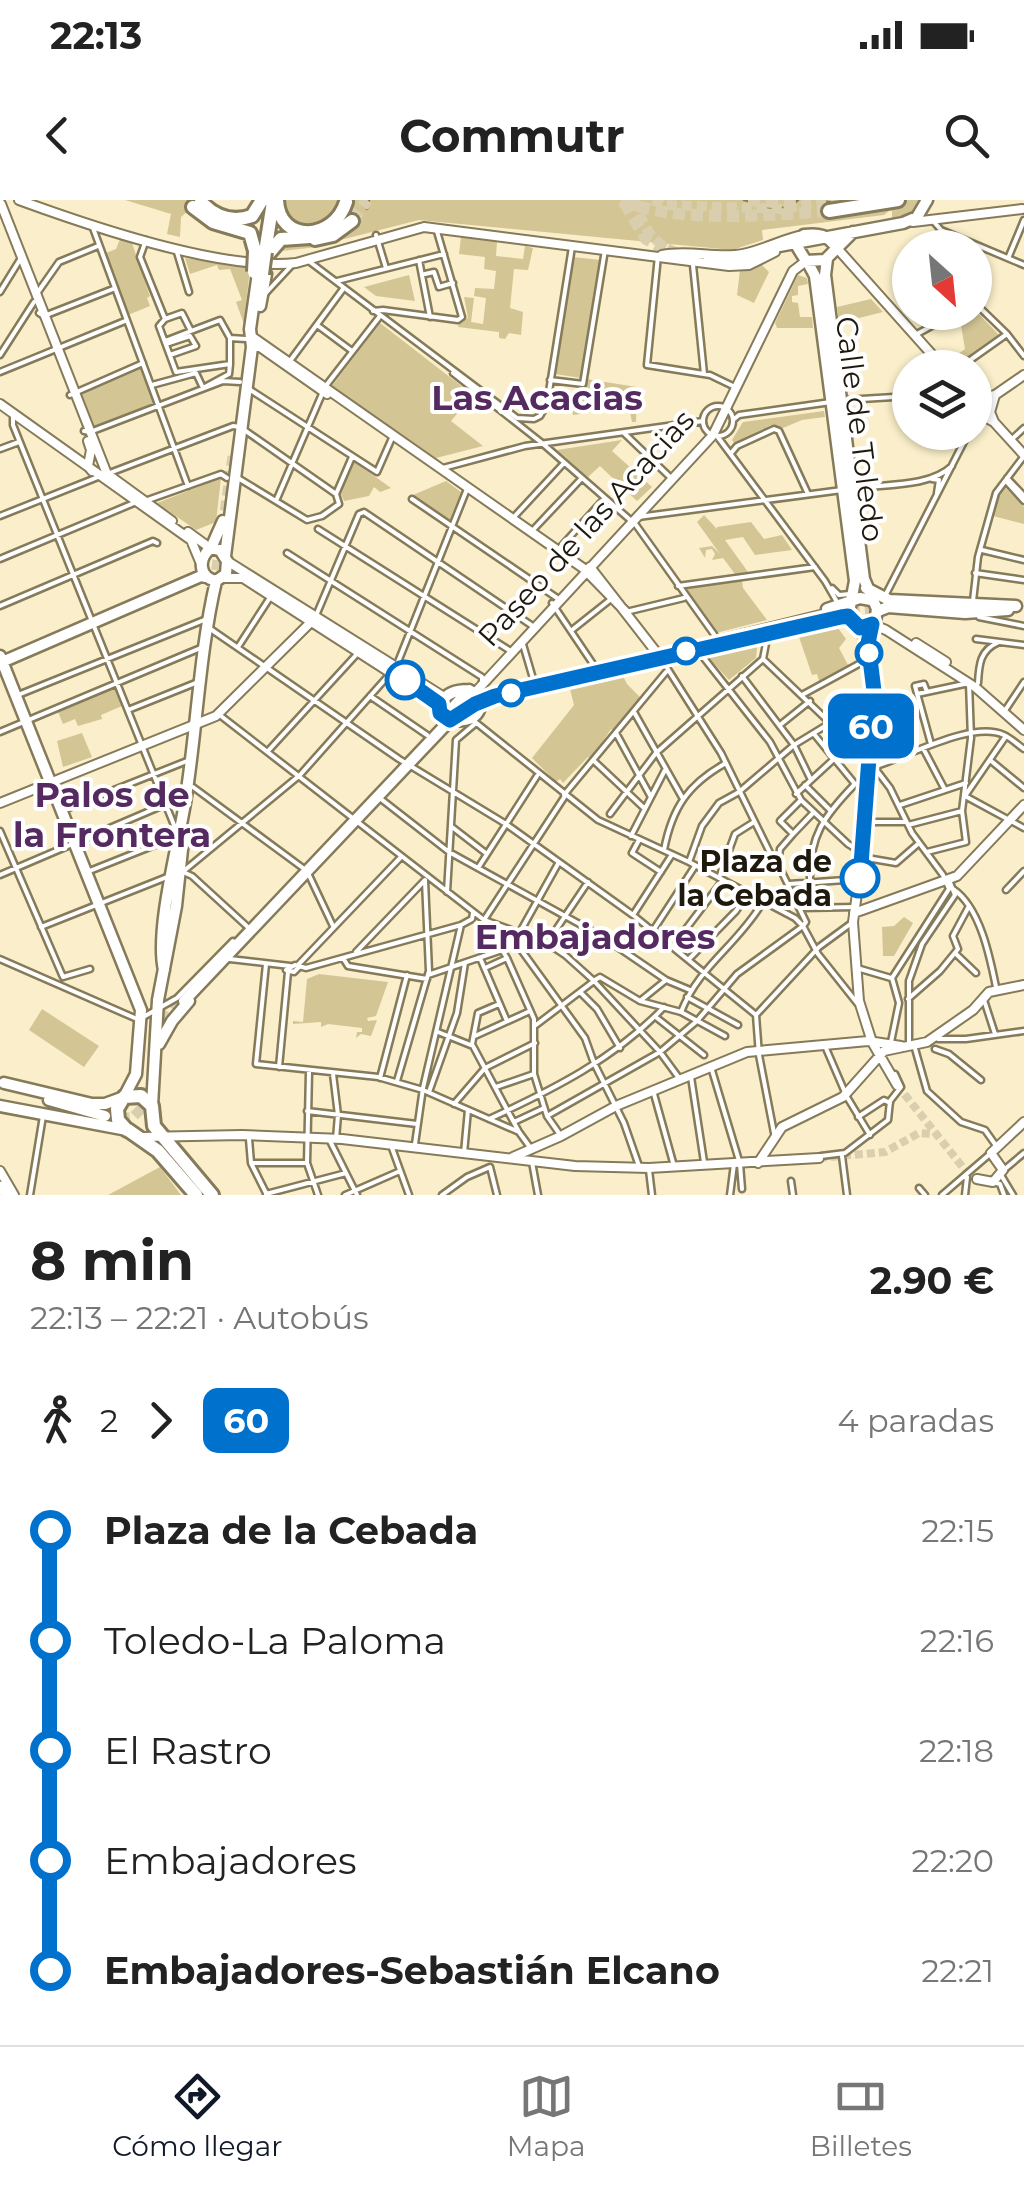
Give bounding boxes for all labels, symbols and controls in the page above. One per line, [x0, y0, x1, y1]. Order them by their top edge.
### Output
text: 22:13 [50, 12, 142, 59]
icon: back [30, 108, 85, 163]
text: Commutr [399, 108, 625, 163]
icon: search [939, 108, 994, 163]
north arrow [892, 230, 992, 330]
map controls [892, 230, 992, 450]
street label: Calle de Toledo [828, 314, 892, 544]
button: layers [892, 350, 992, 450]
district label: Las Acacias [431, 376, 643, 419]
street label: Paseo de las Acacias [470, 402, 702, 654]
unlabelled marker [673, 638, 699, 664]
unlabelled marker [856, 640, 882, 666]
unlabelled marker [386, 661, 424, 699]
unlabelled marker [498, 680, 524, 706]
line badge: 60 [826, 694, 916, 758]
text: 60 [848, 705, 894, 748]
district label: Palos de la Frontera [13, 773, 211, 856]
place label: Plaza de la Cebada [678, 843, 832, 914]
marker: Plaza de la Cebada [841, 859, 879, 897]
district label: Embajadores [475, 915, 715, 958]
text: 8 min [30, 1227, 194, 1294]
text: 2.90 € [870, 1257, 994, 1304]
text: 22:13 – 22:21 · Autobús [30, 1298, 369, 1337]
icon: walk [30, 1393, 85, 1448]
icon: forward [133, 1393, 188, 1448]
text: 60 [223, 1399, 269, 1442]
text: 2 [100, 1401, 118, 1440]
text: 4 paradas [837, 1401, 994, 1440]
text: Plaza de la Cebada [104, 1507, 478, 1554]
text: 22:15 [921, 1511, 994, 1550]
text: Toledo-La Paloma [104, 1617, 446, 1664]
text: 22:16 [920, 1621, 994, 1660]
text: El Rastro [104, 1727, 272, 1774]
text: 22:18 [919, 1731, 994, 1770]
text: Embajadores [104, 1837, 356, 1884]
text: 22:20 [912, 1841, 994, 1880]
text: Embajadores-Sebastián Elcano [104, 1947, 720, 1994]
text: 22:21 [921, 1951, 994, 1990]
tab: Cómo llegar [112, 2069, 282, 2163]
tab: Mapa [507, 2069, 585, 2163]
tab: Billetes [810, 2069, 912, 2163]

